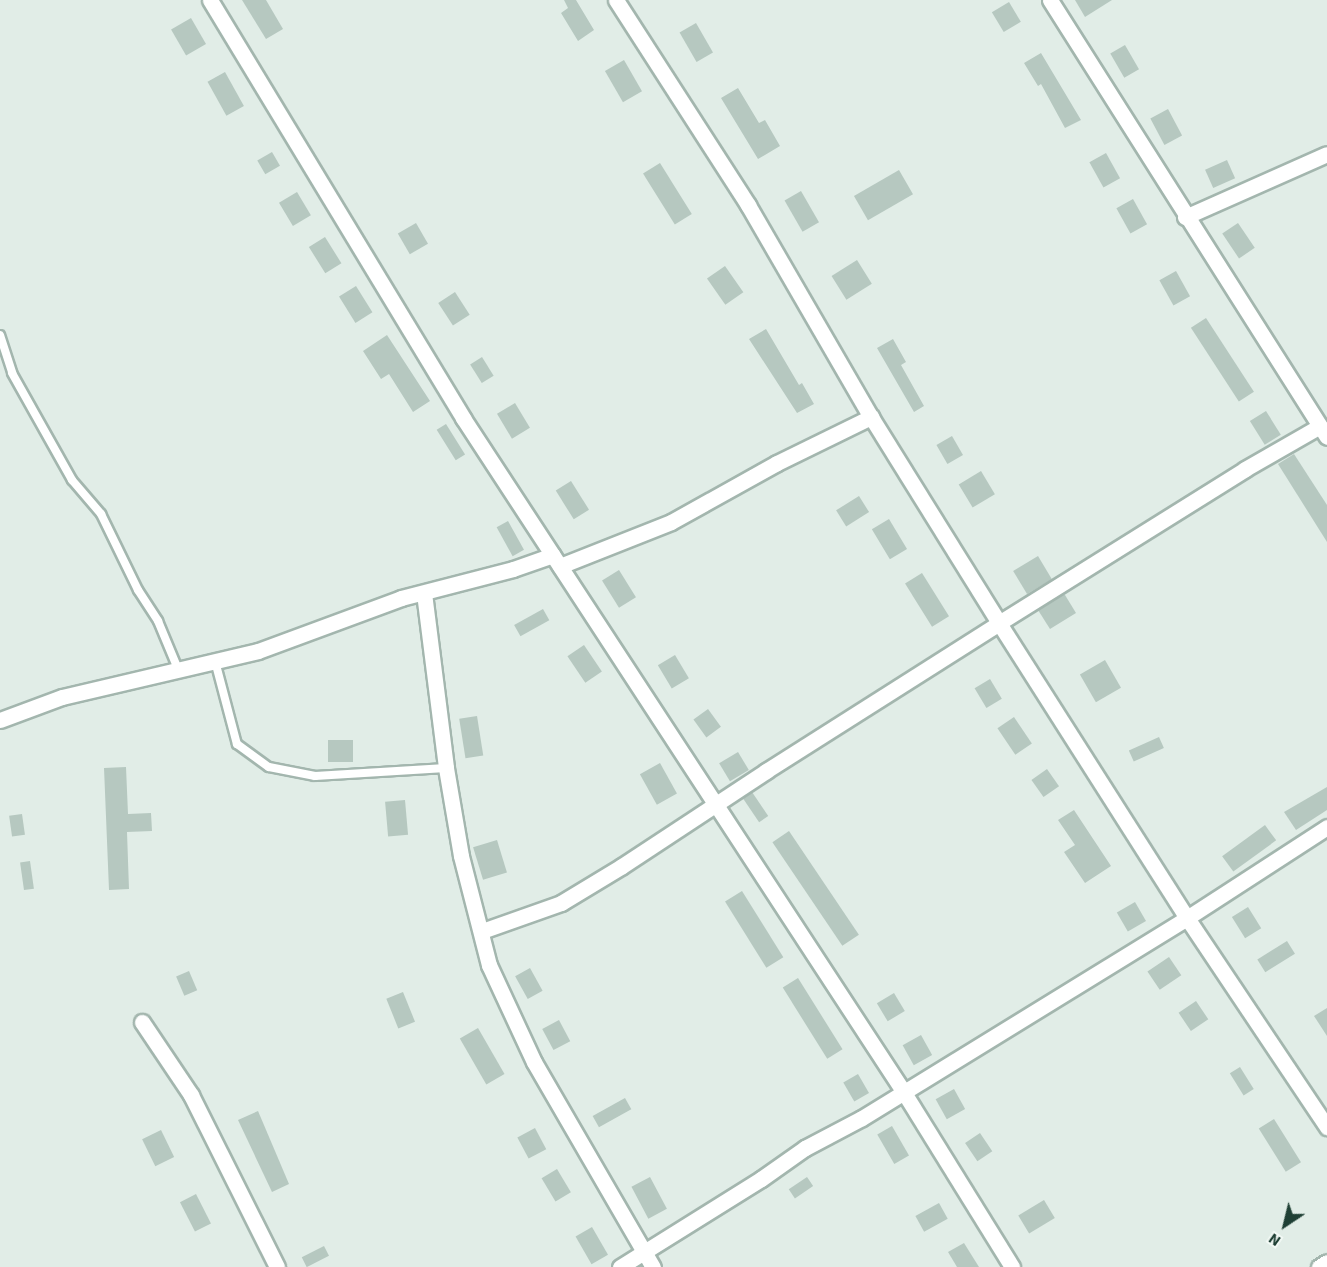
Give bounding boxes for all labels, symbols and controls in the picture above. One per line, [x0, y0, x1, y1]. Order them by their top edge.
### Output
north arrow [1255, 1195, 1315, 1255]
text: N [1264, 1228, 1285, 1252]

